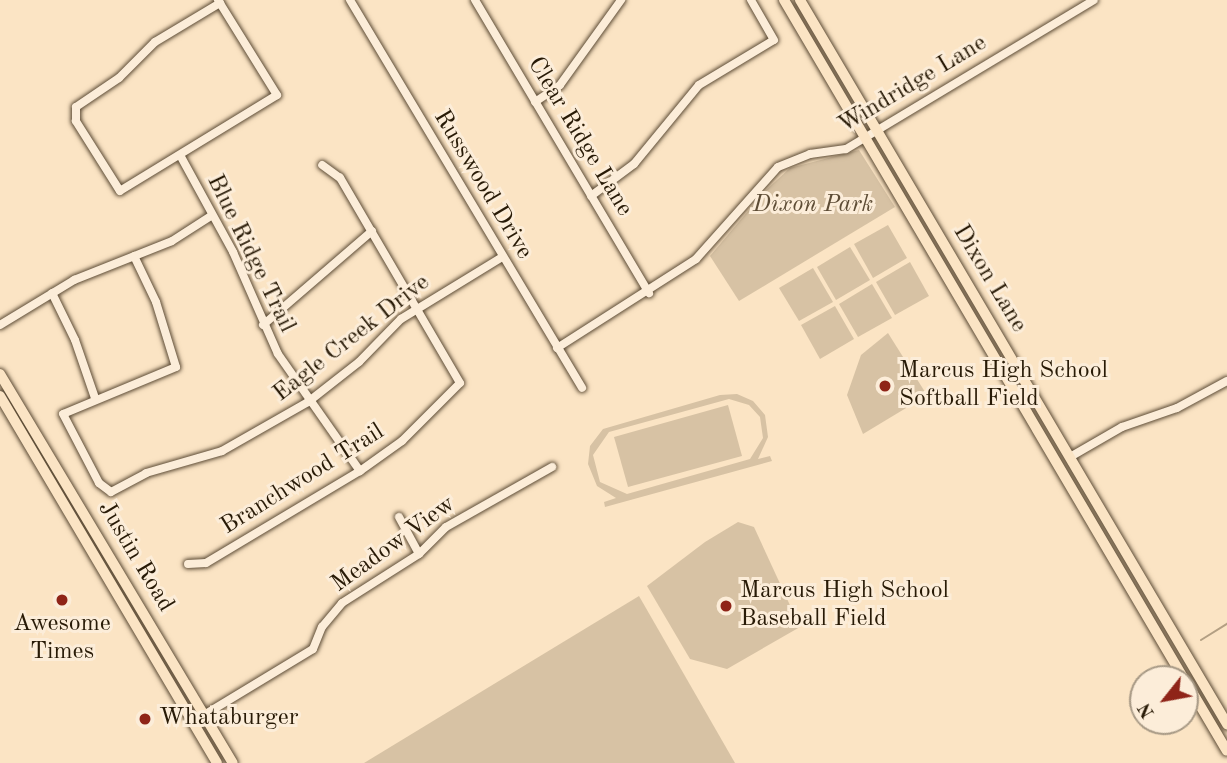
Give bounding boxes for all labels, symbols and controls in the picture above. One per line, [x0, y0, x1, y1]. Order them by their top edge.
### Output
street label: Windridge Lane [834, 29, 992, 141]
street label: Clear Ridge Lane [520, 52, 638, 222]
street label: Russwood Drive [426, 105, 538, 265]
street label: Blue Ridge Trail [199, 170, 301, 338]
park label: Dixon Park [753, 192, 873, 220]
street label: Dixon Lane [946, 220, 1032, 338]
street label: Eagle Creek Drive [268, 269, 436, 409]
place label: Marcus High School Softball Field [899, 358, 1108, 414]
marker: Marcus High School Softball Field [877, 378, 893, 394]
street label: Branchwood Trail [216, 418, 390, 542]
street label: Meadow View [326, 490, 462, 600]
street label: Justin Road [91, 496, 179, 618]
place label: Marcus High School Baseball Field [740, 578, 949, 634]
marker: Awesome Times [54, 592, 70, 608]
marker: Marcus High School Baseball Field [718, 598, 734, 614]
place label: Awesome Times [13, 611, 111, 667]
north arrow [1129, 665, 1199, 735]
text: N [1135, 699, 1159, 721]
place label: Whataburger [159, 705, 299, 733]
marker: Whataburger [137, 711, 153, 727]

